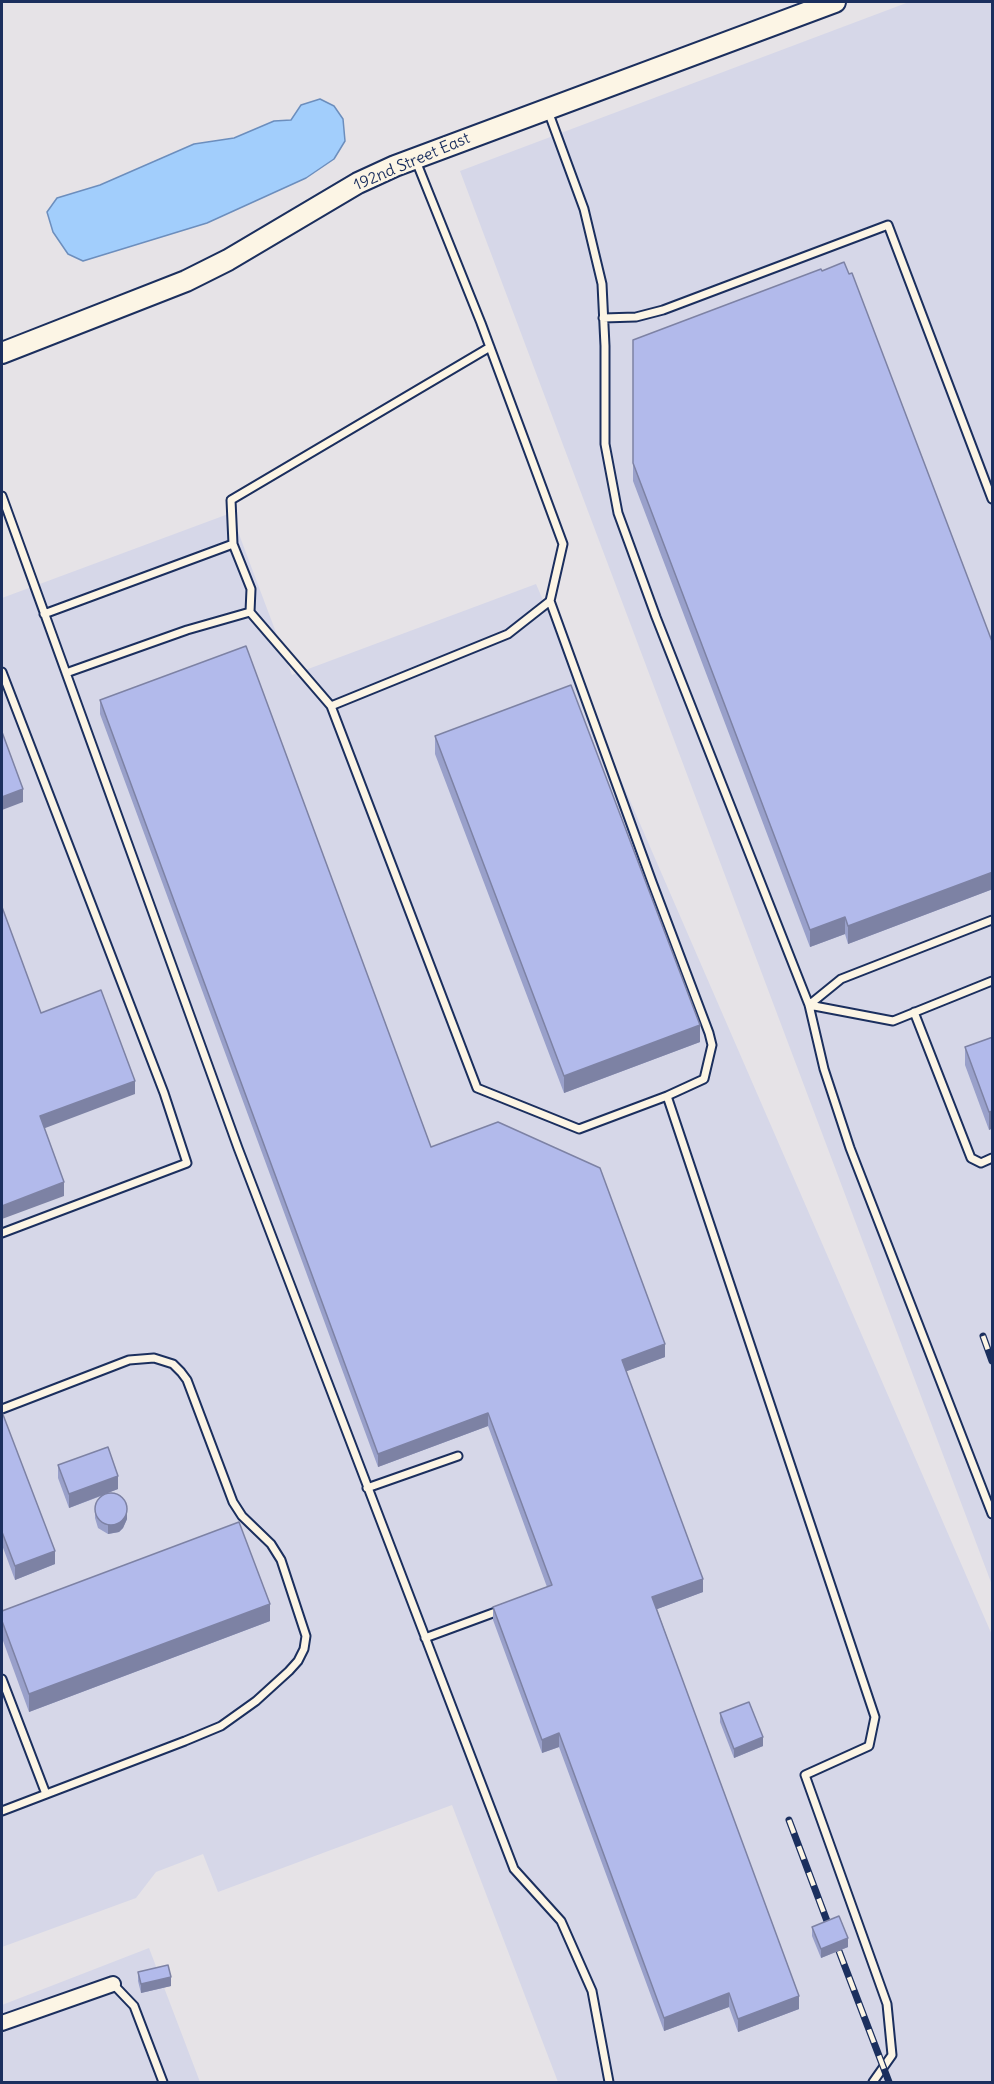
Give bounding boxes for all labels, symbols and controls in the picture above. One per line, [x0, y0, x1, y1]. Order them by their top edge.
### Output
street label: 192nd Street East [351, 129, 473, 195]

